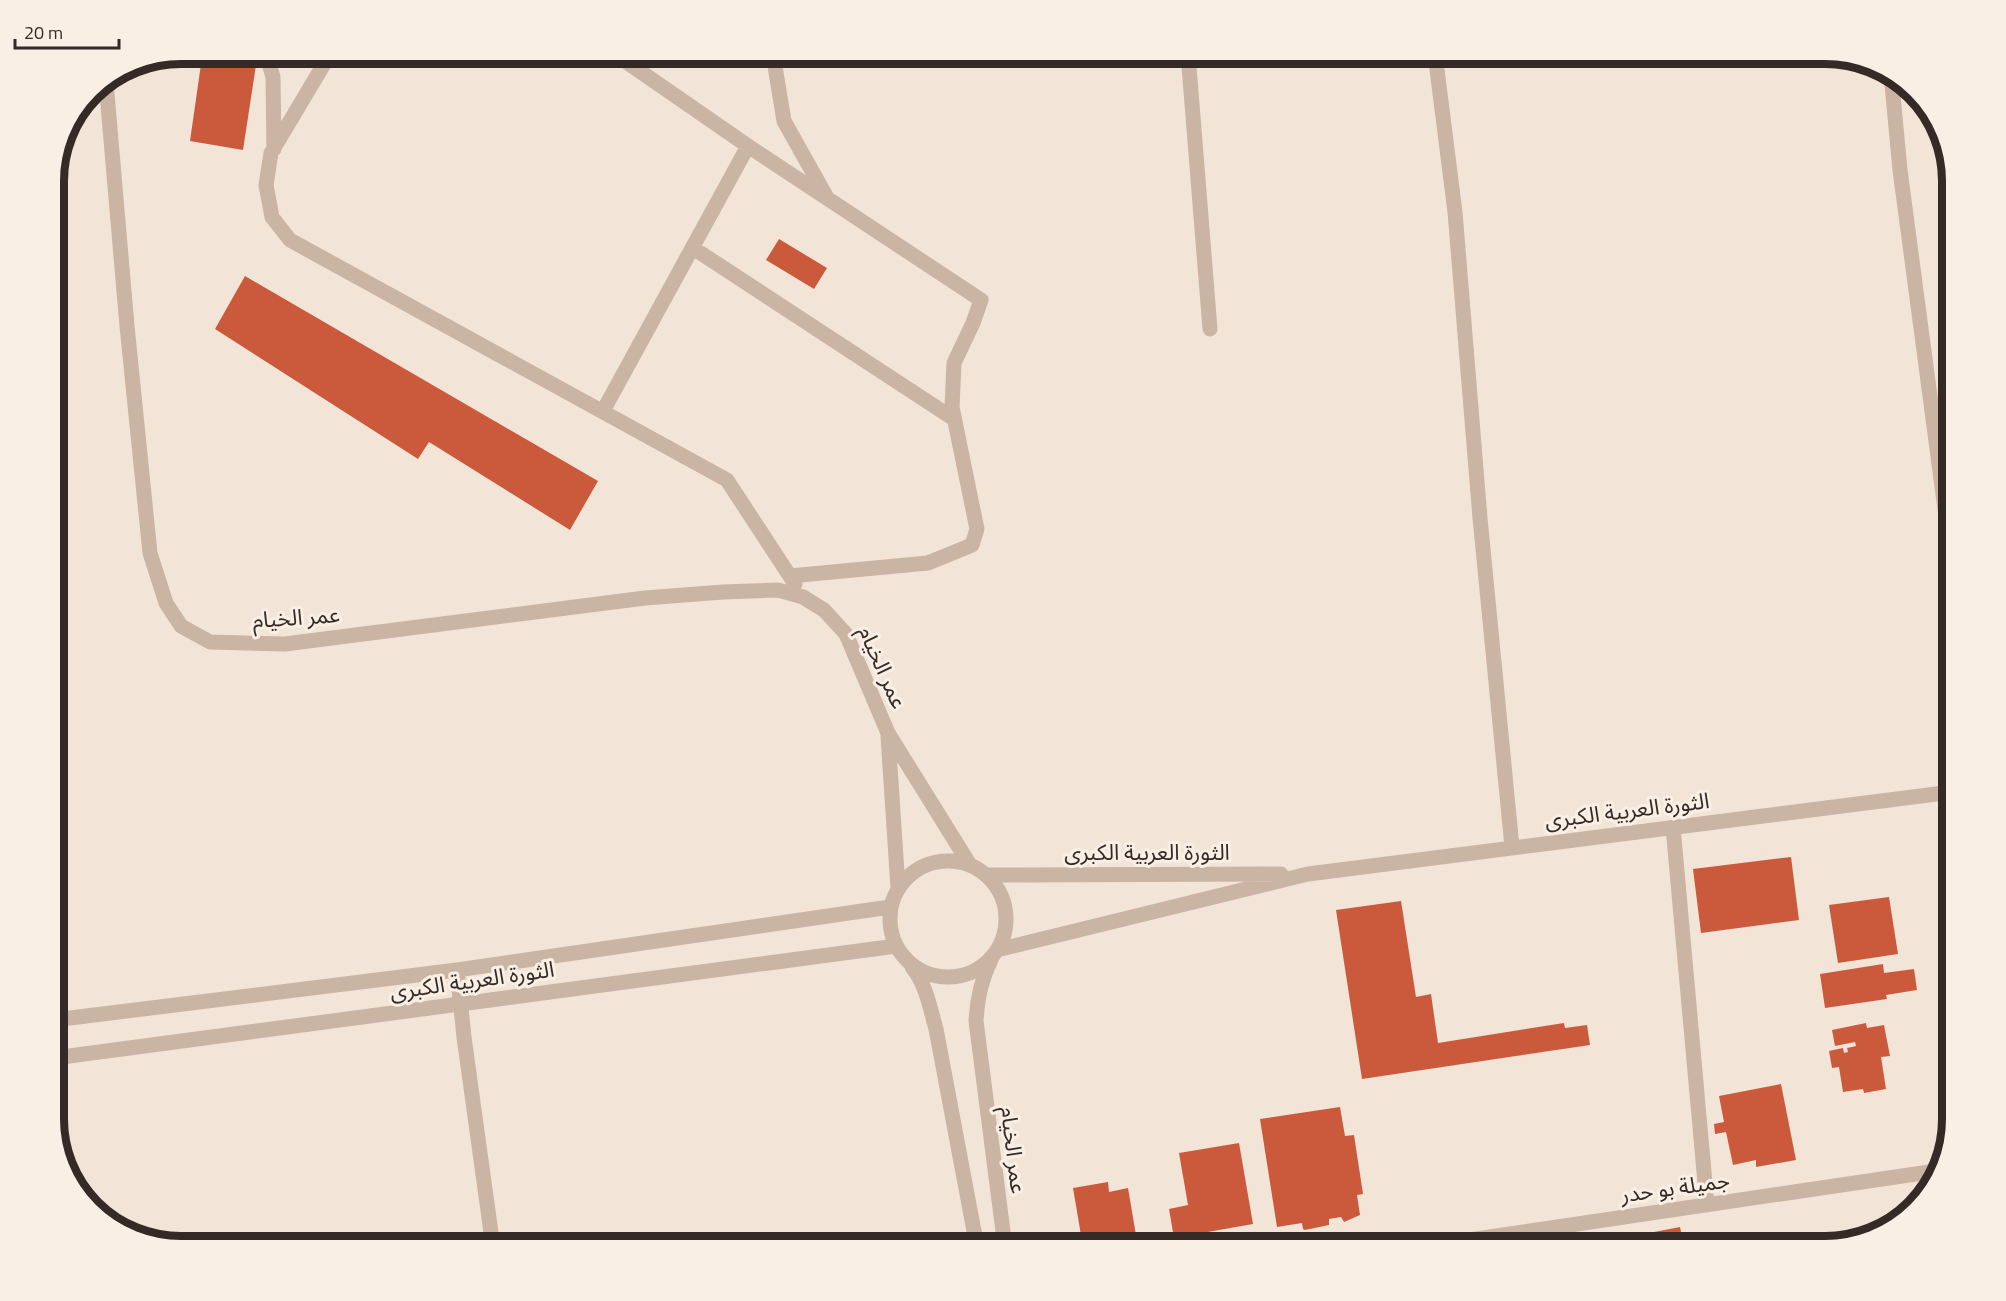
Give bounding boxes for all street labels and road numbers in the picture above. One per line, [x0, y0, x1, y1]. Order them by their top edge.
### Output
street label: عمر الخيام [251, 597, 341, 637]
street label: عمر الخيام [850, 620, 916, 714]
street label: الثورة العربية الكبرى [1543, 783, 1711, 837]
street label: الثورة العربية الكبرى [1064, 835, 1230, 869]
street label: الثورة العربية الكبرى [388, 952, 556, 1008]
street label: عمر الخيام [992, 1104, 1036, 1196]
street label: جميلة بو حدر [1617, 1163, 1732, 1212]

